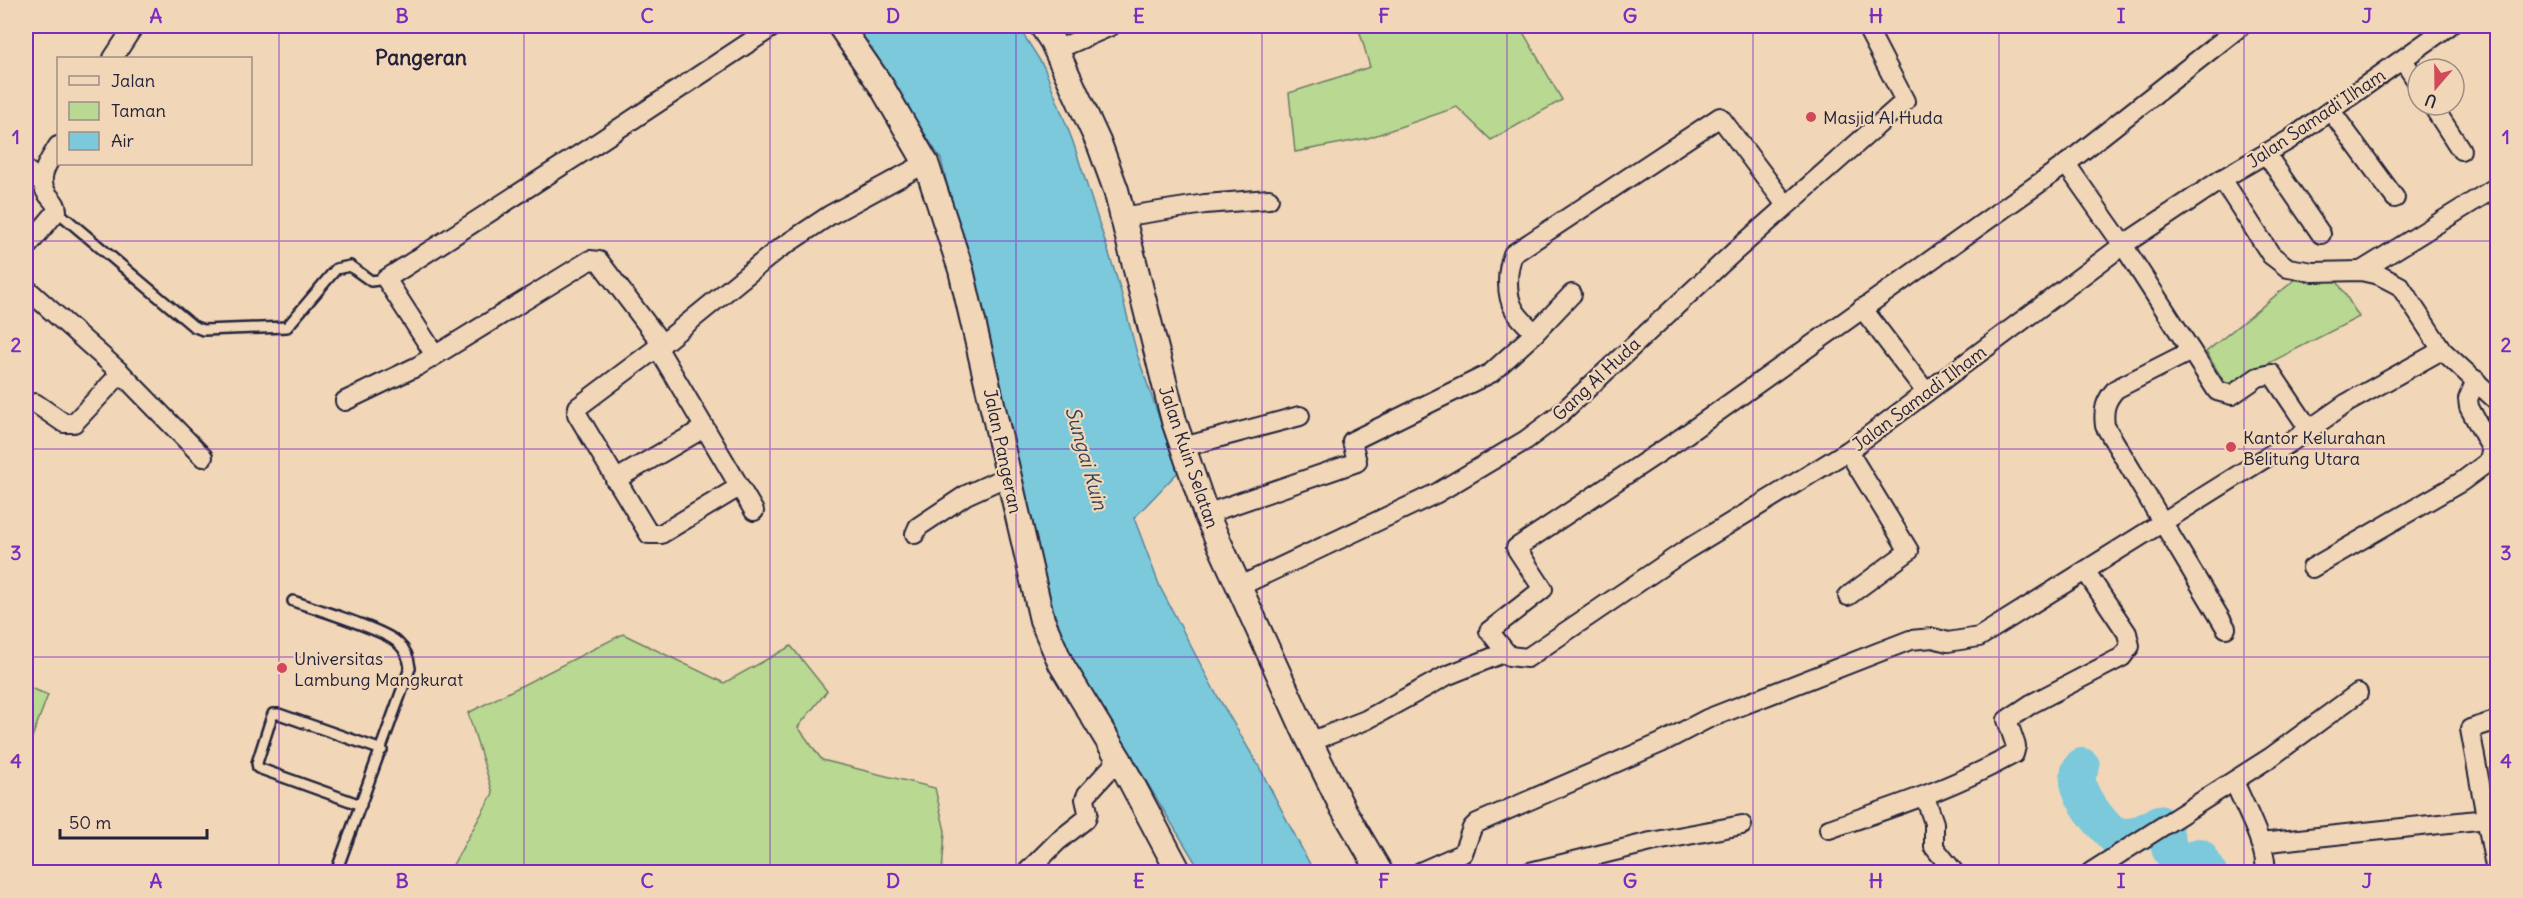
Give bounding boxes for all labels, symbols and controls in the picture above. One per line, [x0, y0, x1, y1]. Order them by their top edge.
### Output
text: A [150, 3, 163, 28]
text: B [395, 3, 409, 28]
text: C [640, 3, 654, 28]
text: D [886, 3, 900, 28]
text: E [1133, 3, 1145, 28]
text: F [1378, 3, 1390, 28]
text: G [1623, 3, 1637, 28]
text: H [1869, 3, 1883, 28]
text: I [2117, 3, 2126, 28]
text: J [2362, 3, 2373, 28]
district label: Pangeran [375, 44, 467, 71]
legend [57, 57, 252, 165]
north arrow [2406, 57, 2466, 117]
street label: Jalan Samadi Ilham [2242, 63, 2390, 173]
text: Jalan [111, 69, 155, 92]
text: U [2422, 90, 2439, 112]
text: Taman [111, 99, 166, 122]
place label: Masjid Al Huda [1823, 106, 1943, 129]
marker: Masjid Al Huda [1804, 110, 1818, 124]
text: 1 [12, 124, 20, 149]
text: 1 [2502, 124, 2510, 149]
text: Air [111, 129, 135, 152]
text: 2 [11, 332, 22, 357]
street label: Gang Al Huda [1547, 332, 1645, 426]
text: 2 [2501, 332, 2512, 357]
street label: Jalan Samadi Ilham [1847, 340, 1991, 456]
street label: Jalan Kuin Selatan [1154, 383, 1224, 531]
street label: Jalan Pangeran [979, 386, 1027, 516]
water label: Sungai Kuin [1060, 404, 1114, 513]
place label: Kantor Kelurahan Belitung Utara [2243, 426, 2386, 470]
marker: Kantor Kelurahan Belitung Utara [2224, 440, 2238, 454]
text: 3 [10, 540, 22, 565]
text: 3 [2500, 540, 2512, 565]
place label: Universitas Lambung Mangkurat [294, 647, 463, 691]
marker: Universitas Lambung Mangkurat [275, 661, 289, 675]
text: 4 [10, 748, 22, 773]
text: 4 [2500, 748, 2512, 773]
scale bar [60, 802, 207, 840]
text: 50 m [69, 811, 111, 834]
text: A [150, 868, 163, 893]
text: B [395, 868, 409, 893]
text: C [640, 868, 654, 893]
text: D [886, 868, 900, 893]
text: E [1133, 868, 1145, 893]
text: F [1378, 868, 1390, 893]
text: G [1623, 868, 1637, 893]
text: H [1869, 868, 1883, 893]
text: I [2117, 868, 2126, 893]
text: J [2362, 868, 2373, 893]

